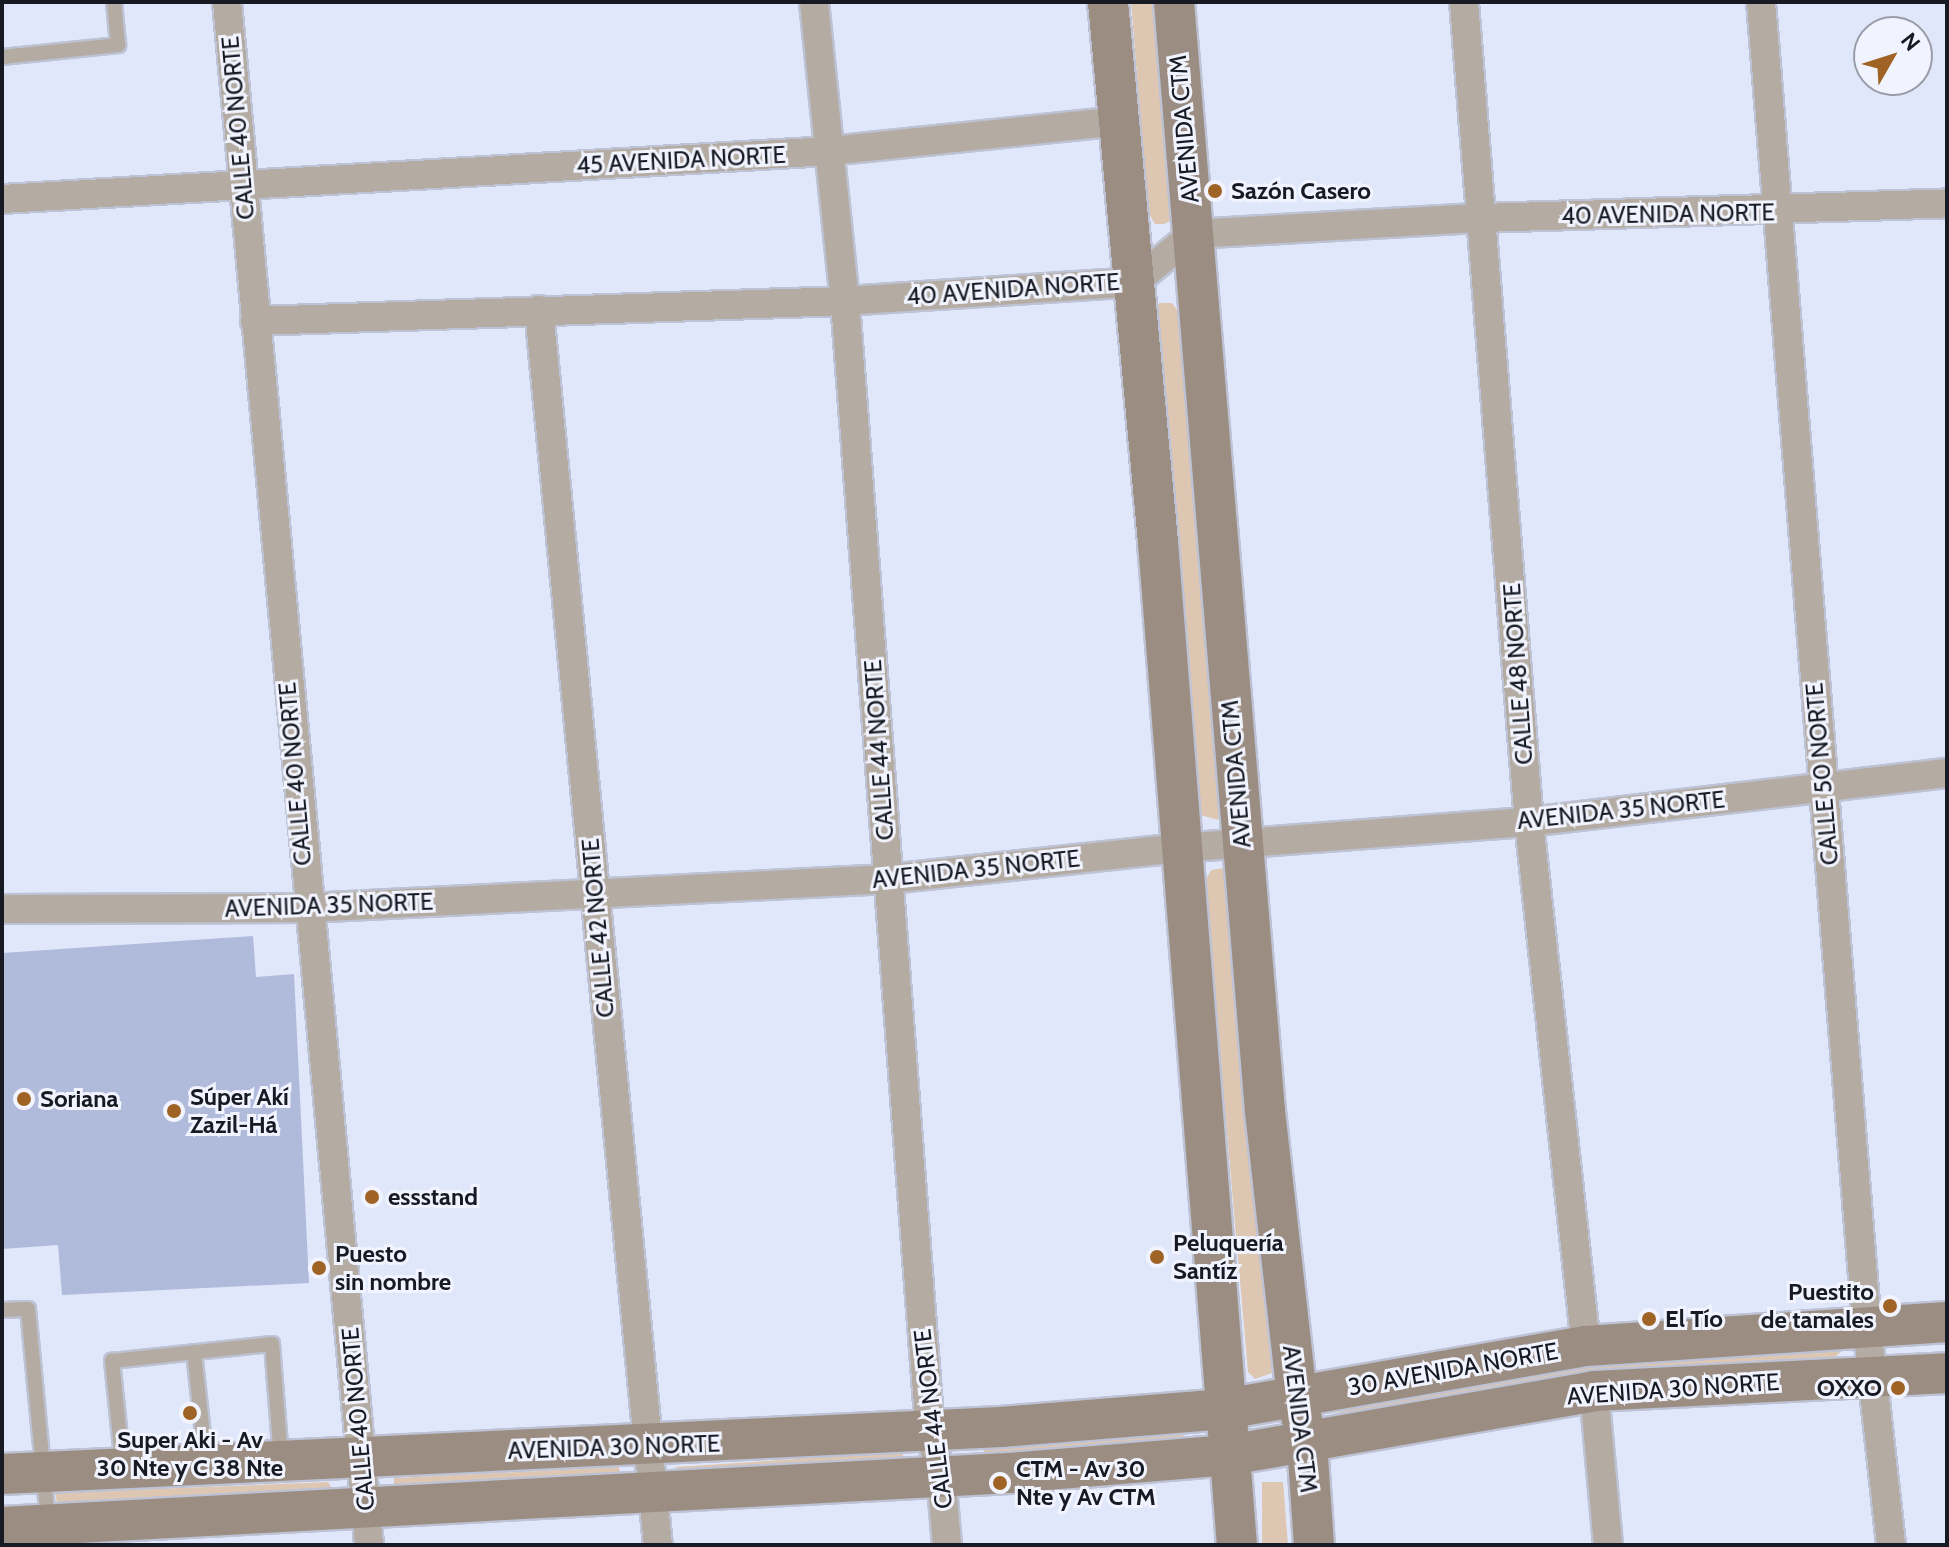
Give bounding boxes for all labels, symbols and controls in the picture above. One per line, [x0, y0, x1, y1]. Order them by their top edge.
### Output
north arrow [1853, 16, 1933, 96]
text: N [1895, 27, 1926, 56]
street label: CALLE 40 NORTE [216, 35, 260, 221]
street label: AVENIDA CTM [1163, 54, 1205, 204]
street label: 45 AVENIDA NORTE [575, 140, 787, 180]
place label: Sazón Casero [1231, 177, 1371, 205]
marker: Sazón Casero [1206, 182, 1224, 200]
street label: 40 AVENIDA NORTE [1561, 198, 1775, 230]
street label: 40 AVENIDA NORTE [905, 267, 1121, 311]
street label: CALLE 48 NORTE [1497, 582, 1539, 766]
street label: CALLE 44 NORTE [858, 659, 900, 841]
street label: CALLE 40 NORTE [273, 681, 317, 867]
street label: CALLE 50 NORTE [1800, 682, 1844, 866]
street label: AVENIDA CTM [1215, 699, 1257, 849]
street label: AVENIDA 35 NORTE [1516, 785, 1726, 835]
street label: CALLE 42 NORTE [576, 837, 620, 1019]
street label: AVENIDA 35 NORTE [871, 844, 1081, 894]
street label: AVENIDA 35 NORTE [224, 887, 434, 923]
place label: Súper Akí Zazil-Há [190, 1083, 289, 1139]
place label: Soriana [40, 1085, 118, 1113]
marker: Soriana [15, 1090, 33, 1108]
marker: Súper Akí Zazil-Há [165, 1102, 183, 1120]
place label: essstand [388, 1183, 478, 1211]
marker: essstand [363, 1188, 381, 1206]
place label: Peluquería Santíz [1173, 1229, 1284, 1285]
place label: Puesto sin nombre [335, 1240, 451, 1296]
marker: Peluquería Santíz [1148, 1248, 1166, 1266]
marker: Puesto sin nombre [310, 1259, 328, 1277]
place label: Puestito de tamales [1761, 1278, 1874, 1334]
marker: Puestito de tamales [1881, 1297, 1899, 1315]
place label: El Tío [1665, 1305, 1723, 1333]
marker: El Tío [1640, 1310, 1658, 1328]
street label: CALLE 40 NORTE [336, 1326, 380, 1512]
street label: CALLE 44 NORTE [908, 1327, 958, 1511]
street label: 30 AVENIDA NORTE [1346, 1336, 1560, 1402]
street label: AVENIDA CTM [1277, 1344, 1323, 1494]
street label: AVENIDA 30 NORTE [1566, 1367, 1780, 1411]
place label: OXXO [1817, 1374, 1882, 1402]
marker: OXXO [1889, 1379, 1907, 1397]
marker: Super Aki - Av 30 Nte y C 38 Nte [181, 1404, 199, 1422]
place label: Super Aki - Av 30 Nte y C 38 Nte [97, 1426, 283, 1482]
street label: AVENIDA 30 NORTE [507, 1429, 721, 1465]
place label: CTM - Av 30 Nte y Av CTM [1016, 1455, 1156, 1511]
marker: CTM - Av 30 Nte y Av CTM [991, 1474, 1009, 1492]

